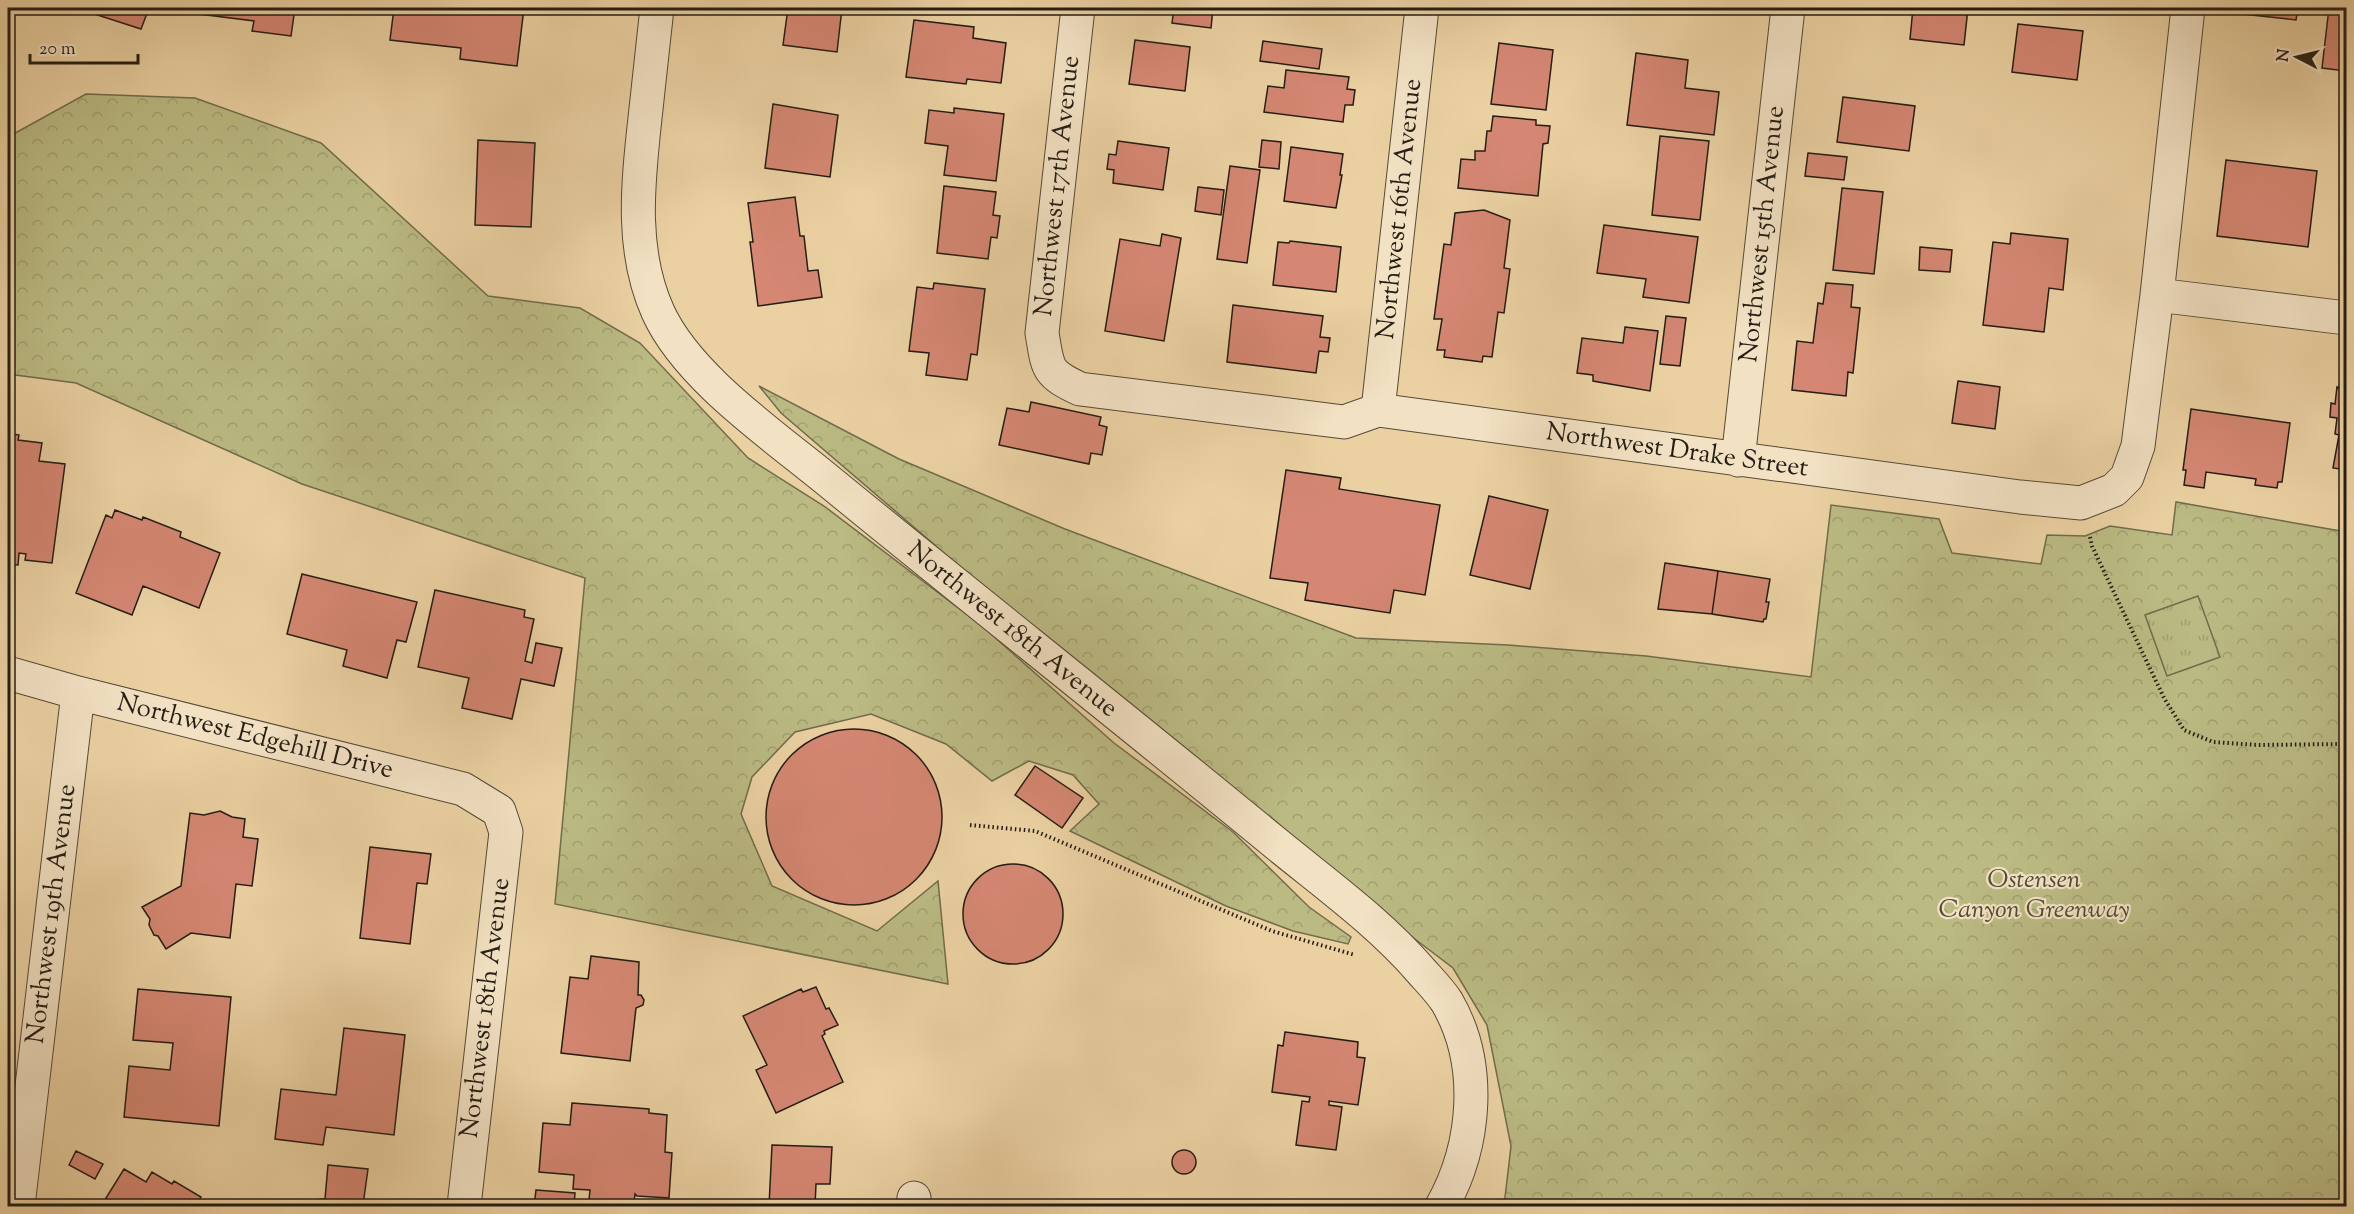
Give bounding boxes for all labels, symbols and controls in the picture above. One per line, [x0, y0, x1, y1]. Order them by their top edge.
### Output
scale bar [30, 27, 138, 65]
north arrow [2267, 27, 2327, 87]
text: 20 m [39, 37, 76, 63]
text: N [2272, 48, 2297, 63]
street label: Northwest 17th Avenue [1026, 54, 1090, 318]
street label: Northwest 16th Avenue [1368, 77, 1432, 341]
street label: Northwest 15th Avenue [1731, 104, 1795, 364]
street label: Northwest Drake Street [1543, 414, 1811, 488]
street label: Northwest 18th Avenue [899, 533, 1125, 727]
street label: Northwest Edgehill Drive [113, 685, 397, 789]
street label: Northwest 19th Avenue [18, 782, 86, 1046]
park label: Ostensen Canyon Greenway [1938, 862, 2130, 929]
street label: Northwest 18th Avenue [452, 876, 520, 1140]

